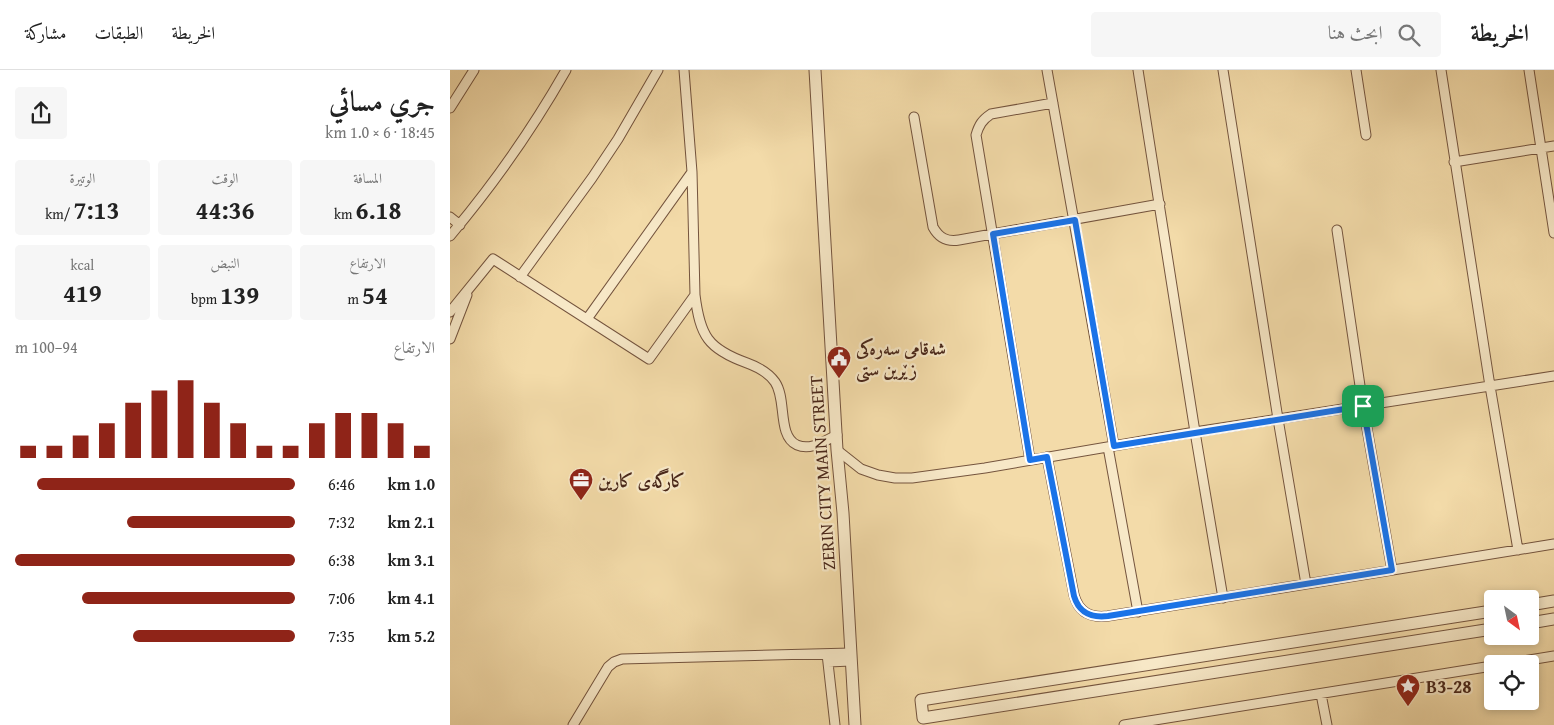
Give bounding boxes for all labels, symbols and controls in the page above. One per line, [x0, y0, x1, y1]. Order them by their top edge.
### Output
search box [1091, 12, 1441, 57]
text: الخريطة [1471, 15, 1529, 50]
text: ابحث هنا [1328, 18, 1383, 46]
text: مشاركة [25, 19, 66, 46]
text: الطبقات [94, 19, 143, 46]
text: الخريطة [171, 19, 215, 46]
icon: search [1395, 21, 1423, 49]
text: جري مسائي [329, 80, 435, 121]
button: share [15, 87, 67, 139]
text: 18:45 · 6 × 1.0 km [325, 120, 435, 144]
text: الوتيرة [69, 168, 95, 188]
text: الوقت [212, 168, 238, 188]
text: المسافة [353, 168, 382, 188]
text: 7:13 [73, 192, 119, 228]
text: 44:36 [196, 192, 254, 228]
text: 6.18 [356, 192, 401, 228]
text: /km [45, 204, 73, 224]
text: km [334, 204, 356, 224]
text: النبض [211, 253, 239, 273]
text: الارتفاع [350, 253, 386, 273]
text: kcal [70, 255, 94, 275]
text: 419 [63, 275, 102, 311]
text: 139 [220, 277, 259, 313]
text: 54 [362, 277, 388, 313]
text: bpm [191, 289, 220, 309]
text: m [347, 289, 362, 309]
text: 94–100 m [15, 335, 78, 359]
text: الارتفاع [393, 335, 435, 359]
place label: شەقامی سەرەکی زێرین ستی [855, 335, 946, 383]
public building icon: شەقامی سەرەکی زێرین ستی [826, 345, 852, 379]
street label: ZERIN CITY MAIN STREET [802, 375, 842, 571]
pin [1342, 385, 1384, 427]
icon: arrive [1349, 392, 1377, 420]
office icon: کارگەی کارین [568, 467, 594, 501]
place label: کارگەی کارین [598, 467, 685, 494]
text: 6:46 [328, 472, 355, 496]
text: 1.0 km [388, 472, 435, 496]
text: 7:32 [328, 510, 355, 534]
text: 2.1 km [388, 510, 435, 534]
text: 6:38 [328, 548, 355, 572]
text: 3.1 km [388, 548, 435, 572]
text: 7:06 [328, 586, 355, 610]
text: 4.1 km [388, 586, 435, 610]
north arrow [1484, 590, 1539, 645]
map controls [1484, 590, 1539, 710]
text: 7:35 [328, 624, 355, 648]
text: 5.2 km [388, 624, 435, 648]
button: locate [1484, 655, 1539, 710]
place icon: B3-28 [1395, 673, 1421, 707]
place label: B3-28 [1426, 673, 1472, 700]

